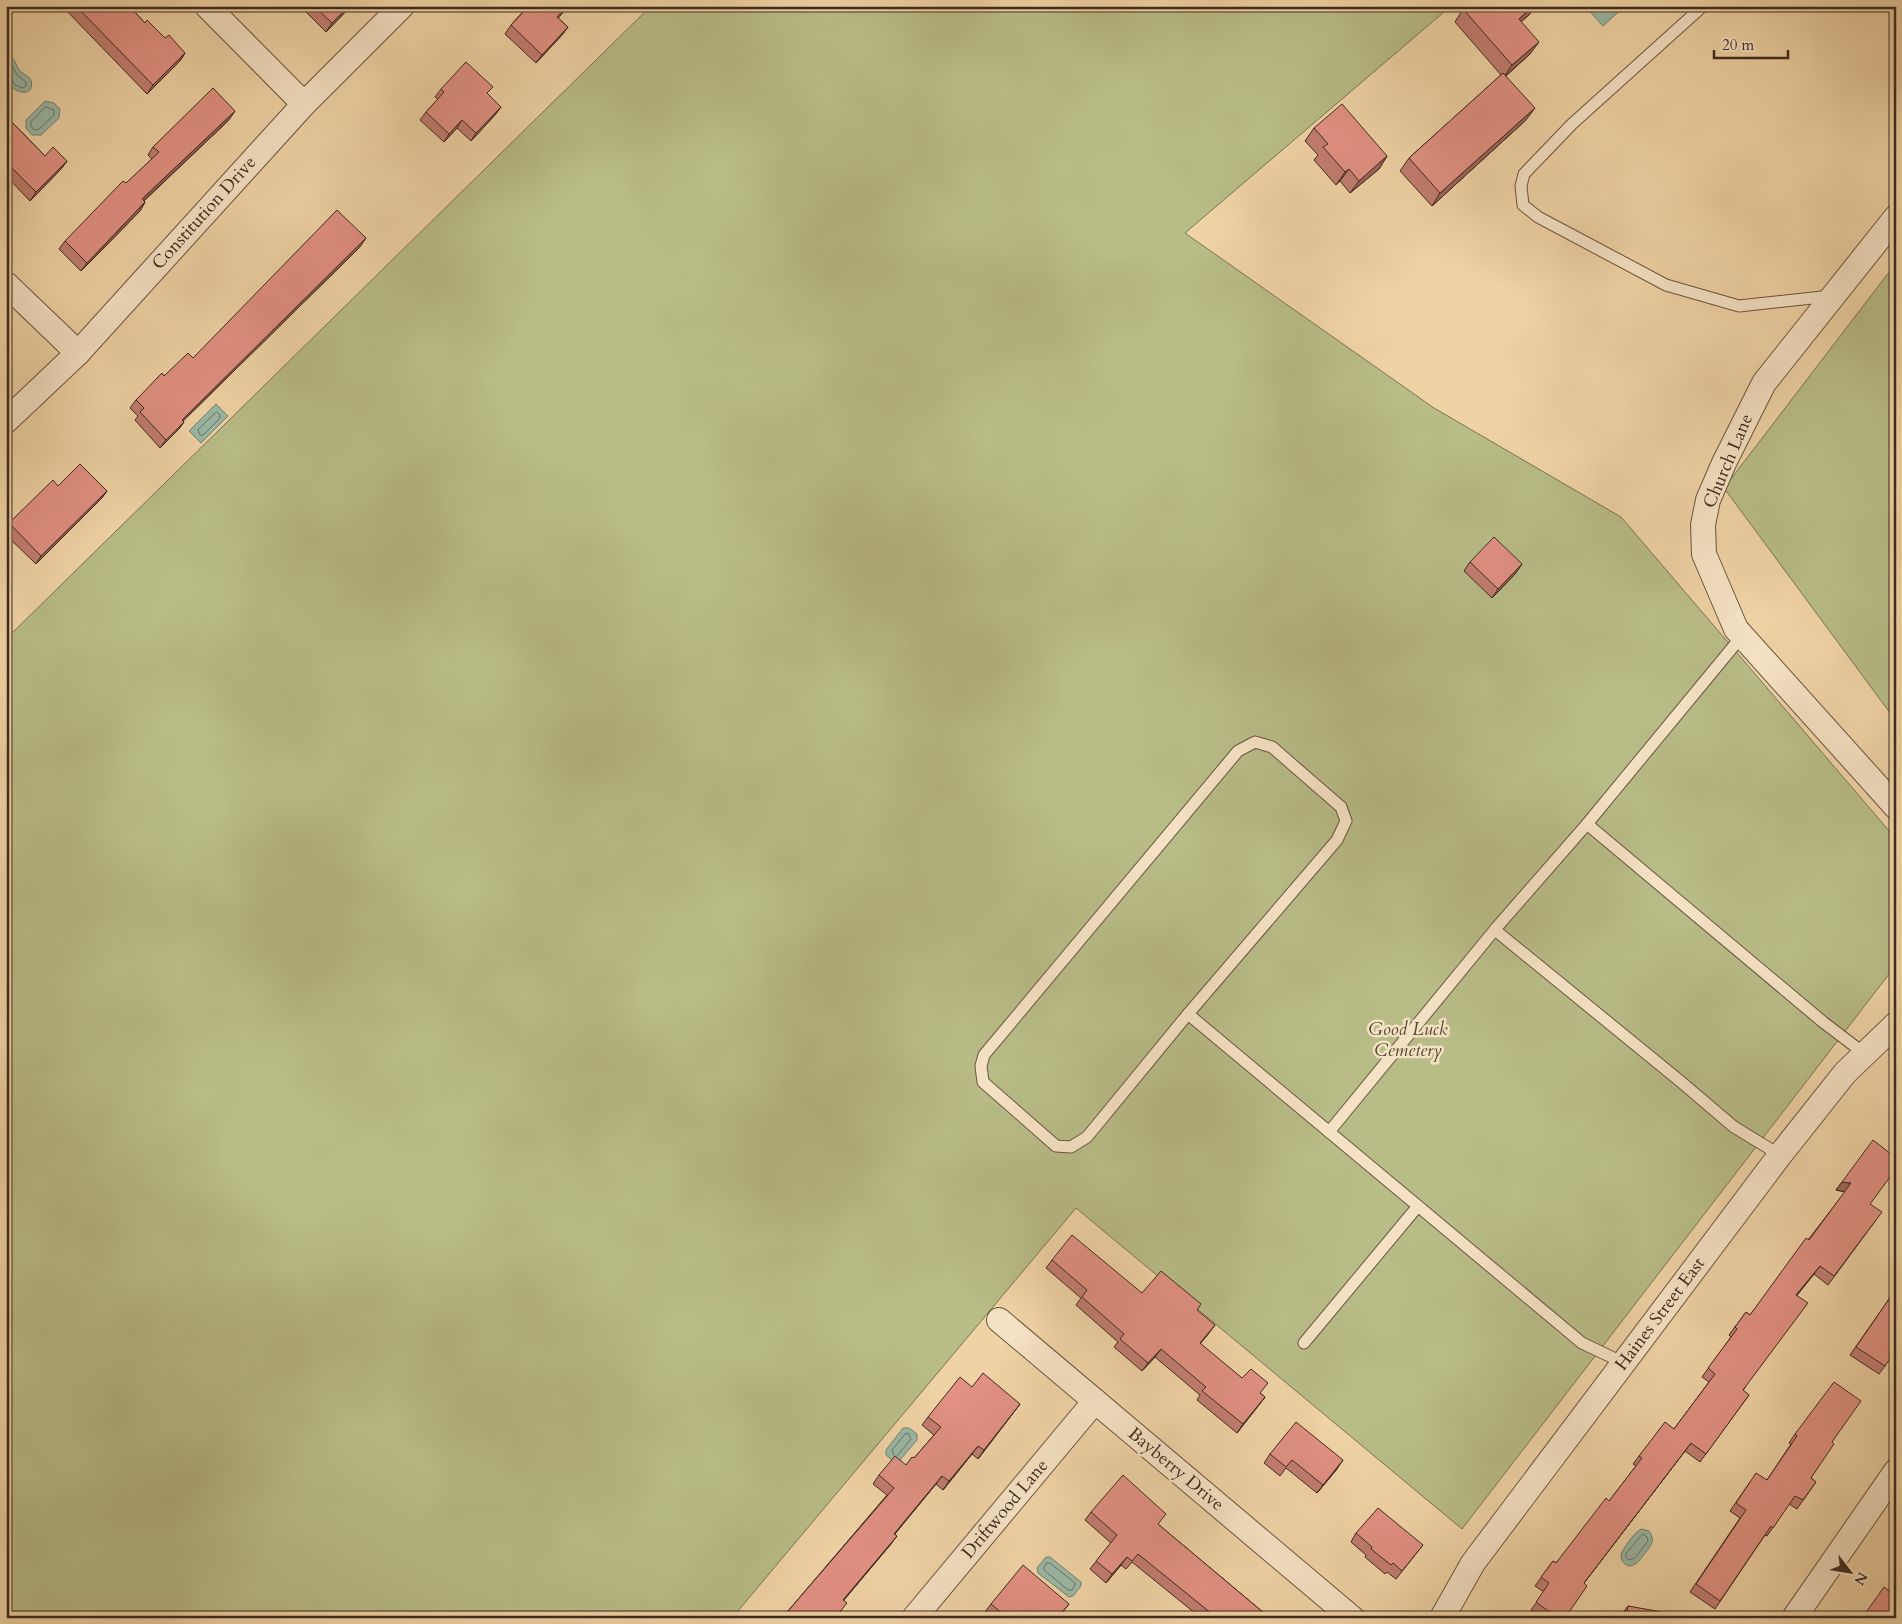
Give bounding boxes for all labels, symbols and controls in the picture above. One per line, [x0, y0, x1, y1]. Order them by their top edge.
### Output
scale bar [1714, 28, 1788, 60]
text: 20 m [1722, 35, 1754, 55]
street label: Constitution Drive [146, 151, 262, 275]
street label: Church Lane [1697, 410, 1759, 512]
park label: Good Luck Cemetery [1368, 1017, 1448, 1063]
street label: Haines Street East [1609, 1252, 1711, 1376]
street label: Bayberry Drive [1123, 1421, 1229, 1517]
street label: Driftwood Lane [956, 1454, 1054, 1564]
north arrow [1824, 1546, 1874, 1596]
text: N [1849, 1568, 1872, 1589]

